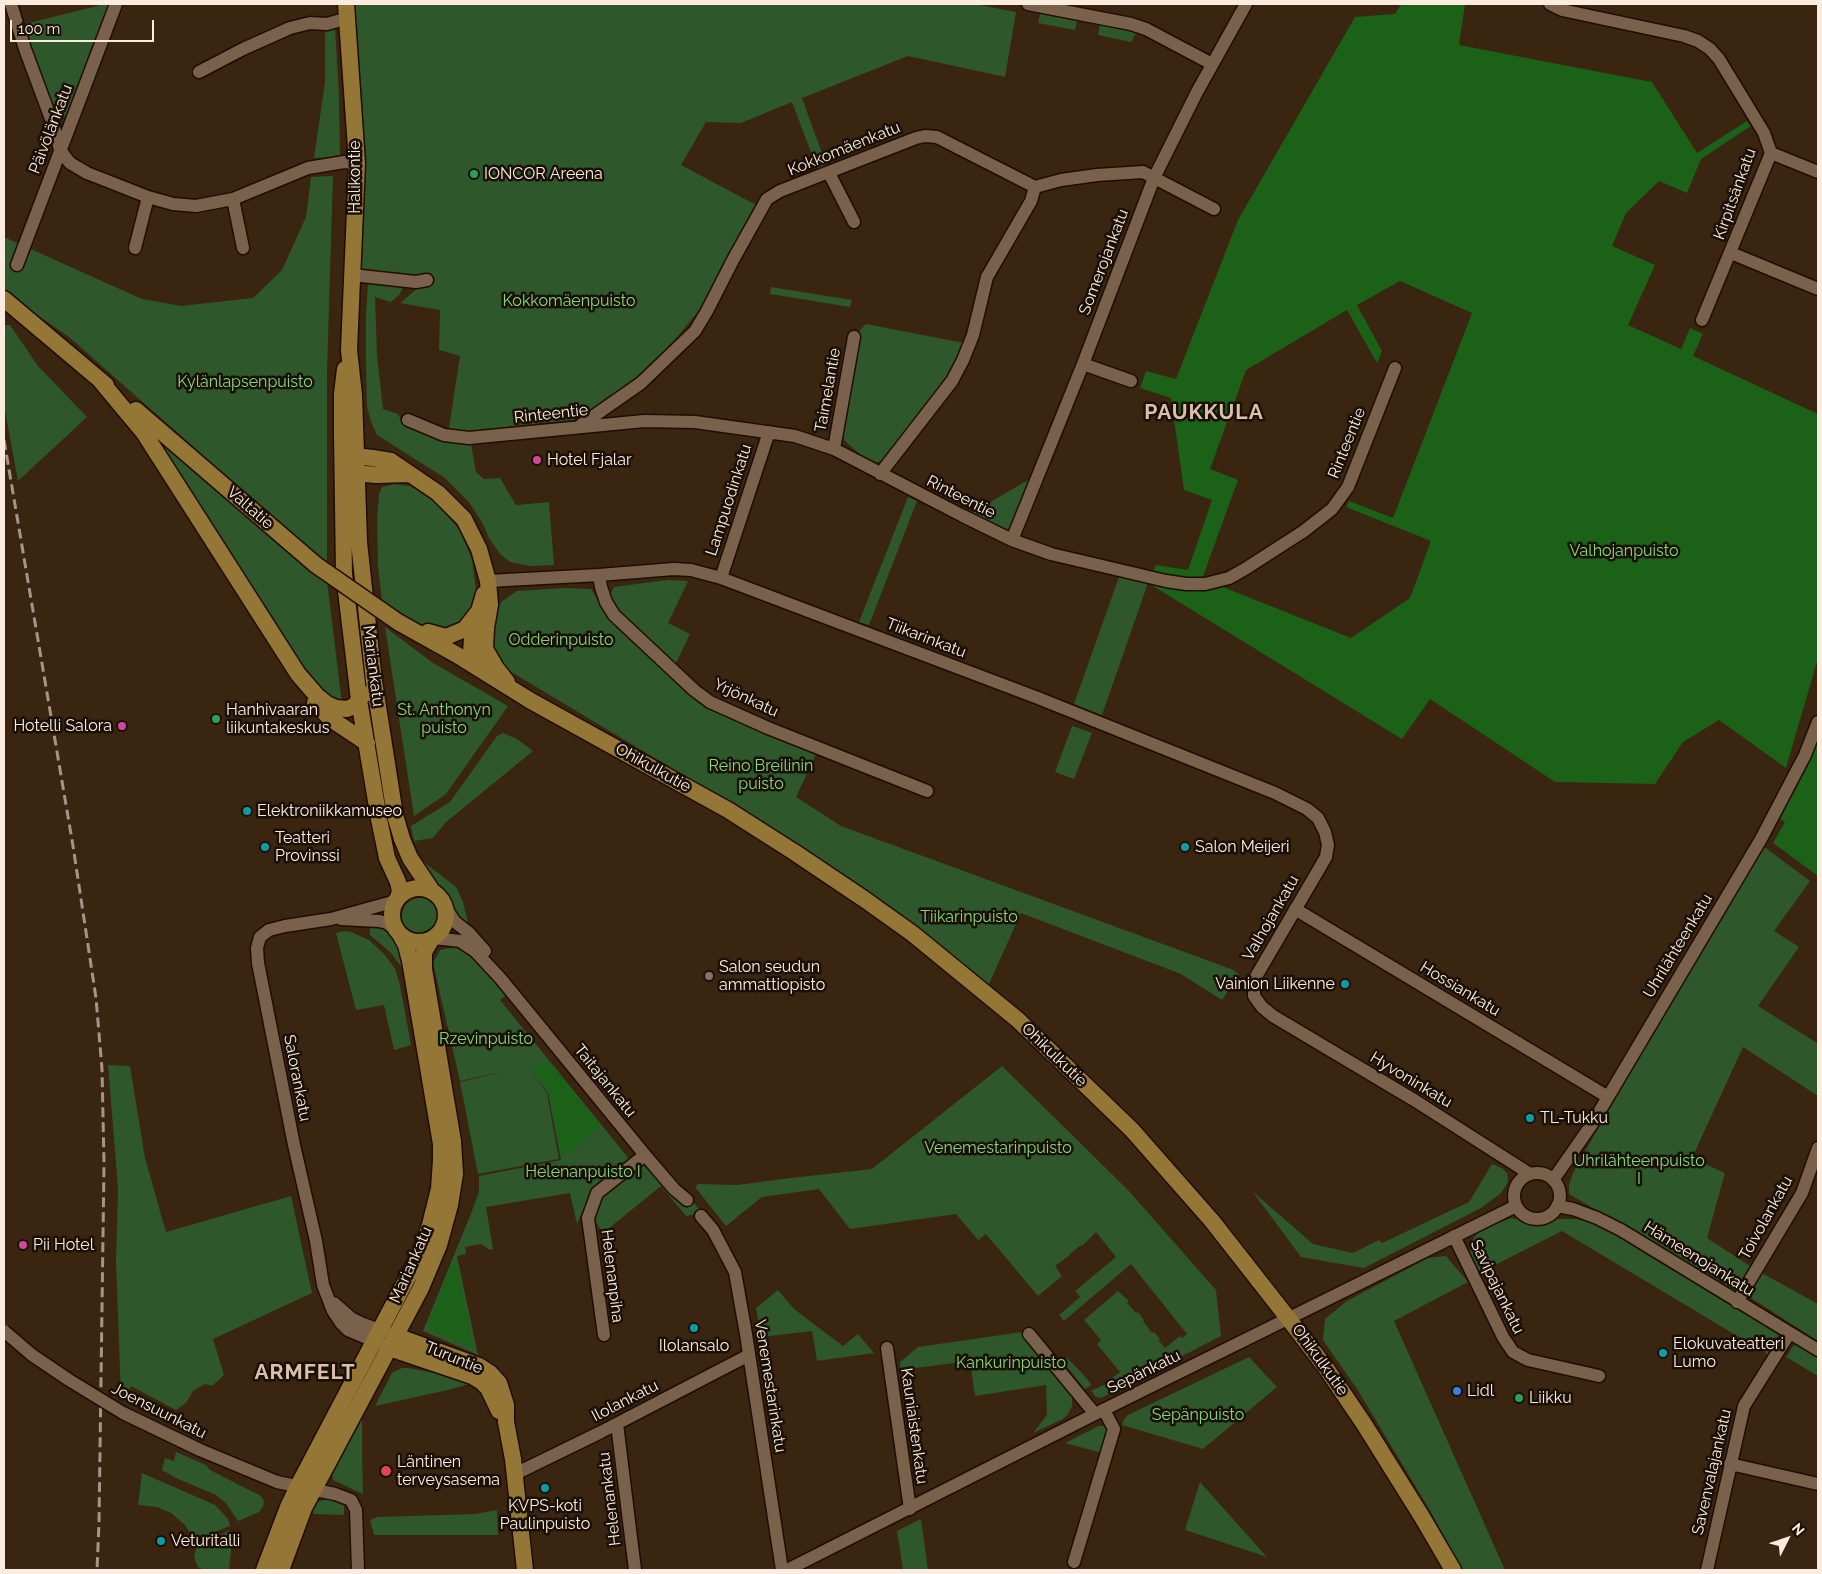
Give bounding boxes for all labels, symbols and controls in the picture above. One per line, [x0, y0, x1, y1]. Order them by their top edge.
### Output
scale bar [12, 10, 156, 42]
text: 100 m [18, 20, 60, 38]
street label: Päivölänkatu [25, 82, 77, 176]
street label: Kokkomäenkatu [785, 118, 903, 180]
street label: Halikontie [345, 140, 365, 214]
street label: Kirpitsänkatu [1710, 146, 1760, 242]
place label: IONCOR Areena [484, 164, 603, 184]
marker: IONCOR Areena [468, 168, 480, 180]
street label: Somerojankatu [1075, 206, 1133, 318]
park label: Kokkomäenpuisto [503, 291, 635, 311]
street label: Taimelantie [811, 347, 845, 433]
park label: Kylänlapsenpuisto [177, 372, 313, 392]
district label: PAUKKULA [1143, 400, 1265, 426]
street label: Rinteentie [513, 401, 589, 427]
street label: Rinteentie [1324, 405, 1370, 481]
street label: Lampuodinkatu [702, 442, 756, 558]
place label: Hotel Fjalar [547, 450, 632, 470]
marker: Hotel Fjalar [531, 454, 543, 466]
street label: Rinteentie [923, 472, 999, 522]
street label: Valtatie [223, 483, 277, 533]
park label: Valhojanpuisto [1570, 541, 1678, 561]
street label: Tiikarinkatu [883, 614, 969, 662]
street label: Mariankatu [358, 624, 388, 708]
park label: Odderinpuisto [508, 630, 614, 650]
street label: Yrjönkatu [711, 675, 781, 721]
place label: Hanhivaaran liikuntakeskus [226, 700, 330, 738]
park label: St. Anthonyn puisto [397, 700, 491, 738]
marker: Hanhivaaran liikuntakeskus [210, 713, 222, 725]
place label: Hotelli Salora [13, 716, 112, 736]
marker: Hotelli Salora [116, 720, 128, 732]
street label: Ohikulkutie [612, 739, 694, 797]
park label: Reino Breilinin puisto [709, 756, 813, 794]
place label: Elektroniikkamuseo [257, 801, 402, 821]
marker: Elektroniikkamuseo [241, 805, 253, 817]
place label: Teatteri Provinssi [275, 828, 340, 866]
place label: Salon Meijeri [1195, 837, 1290, 857]
marker: Teatteri Provinssi [259, 841, 271, 853]
marker: Salon Meijeri [1179, 841, 1191, 853]
street label: Valhojankatu [1239, 872, 1303, 964]
street label: Uhrilähteenkatu [1639, 890, 1717, 1002]
park label: Tiikarinpuisto [920, 907, 1018, 927]
place label: Salon seudun ammattiopisto [719, 957, 825, 995]
street label: Hossiankatu [1416, 958, 1504, 1020]
marker: Salon seudun ammattiopisto [703, 970, 715, 982]
place label: Vainion Liikenne [1215, 974, 1335, 994]
marker: Vainion Liikenne [1339, 978, 1351, 990]
street label: Ohikulkutie [1017, 1019, 1091, 1091]
park label: Rzevinpuisto [439, 1029, 533, 1049]
street label: Salorankatu [279, 1033, 315, 1123]
street label: Taitajankatu [570, 1041, 640, 1121]
street label: Hyvoninkatu [1366, 1048, 1456, 1112]
place label: TL-Tukku [1540, 1108, 1608, 1128]
marker: TL-Tukku [1524, 1112, 1536, 1124]
park label: Venemestarinpuisto [924, 1138, 1072, 1158]
park label: Uhrilähteenpuisto I [1573, 1151, 1705, 1189]
park label: Helenanpuisto I [525, 1162, 641, 1182]
street label: Toivolankatu [1735, 1173, 1797, 1263]
street label: Hämeenojankatu [1640, 1217, 1758, 1301]
street label: Mariankatu [386, 1224, 436, 1306]
street label: Helenanpiha [597, 1228, 627, 1324]
place label: Pii Hotel [33, 1235, 94, 1255]
street label: Savipajankatu [1466, 1237, 1528, 1337]
marker: Pii Hotel [17, 1239, 29, 1251]
street label: Venemestarinkatu [750, 1318, 790, 1454]
street label: Ohikulkutie [1288, 1321, 1352, 1399]
marker: Ilolansalo [688, 1322, 700, 1334]
place label: Elokuvateatteri Lumo [1673, 1334, 1784, 1372]
place label: Ilolansalo [659, 1336, 729, 1356]
street label: Turuntie [422, 1338, 486, 1378]
street label: Sepänkatu [1104, 1346, 1184, 1398]
marker: Elokuvateatteri Lumo [1657, 1347, 1669, 1359]
park label: Kankurinpuisto [956, 1353, 1066, 1373]
district label: ARMFELT [254, 1360, 356, 1386]
street label: Kauniaistenkatu [896, 1367, 932, 1485]
street label: Ilolankatu [588, 1376, 662, 1426]
street label: Joensuunkatu [108, 1379, 210, 1443]
place label: Lidl [1467, 1381, 1494, 1401]
marker: Lidl [1451, 1385, 1463, 1397]
place label: Liikku [1529, 1388, 1572, 1408]
marker: Liikku [1513, 1392, 1525, 1404]
park label: Sepänpuisto [1152, 1405, 1244, 1425]
street label: Savenvalajankatu [1688, 1407, 1736, 1537]
street label: Helenankatu [595, 1451, 625, 1547]
place label: Läntinen terveysasema [397, 1452, 500, 1490]
marker: Läntinen terveysasema [379, 1464, 393, 1478]
marker: KVPS-koti Paulinpuisto [539, 1482, 551, 1494]
place label: KVPS-koti Paulinpuisto [500, 1496, 590, 1534]
north arrow [1762, 1514, 1812, 1564]
text: N [1789, 1520, 1808, 1538]
place label: Veturitalli [171, 1531, 240, 1551]
marker: Veturitalli [155, 1535, 167, 1547]

